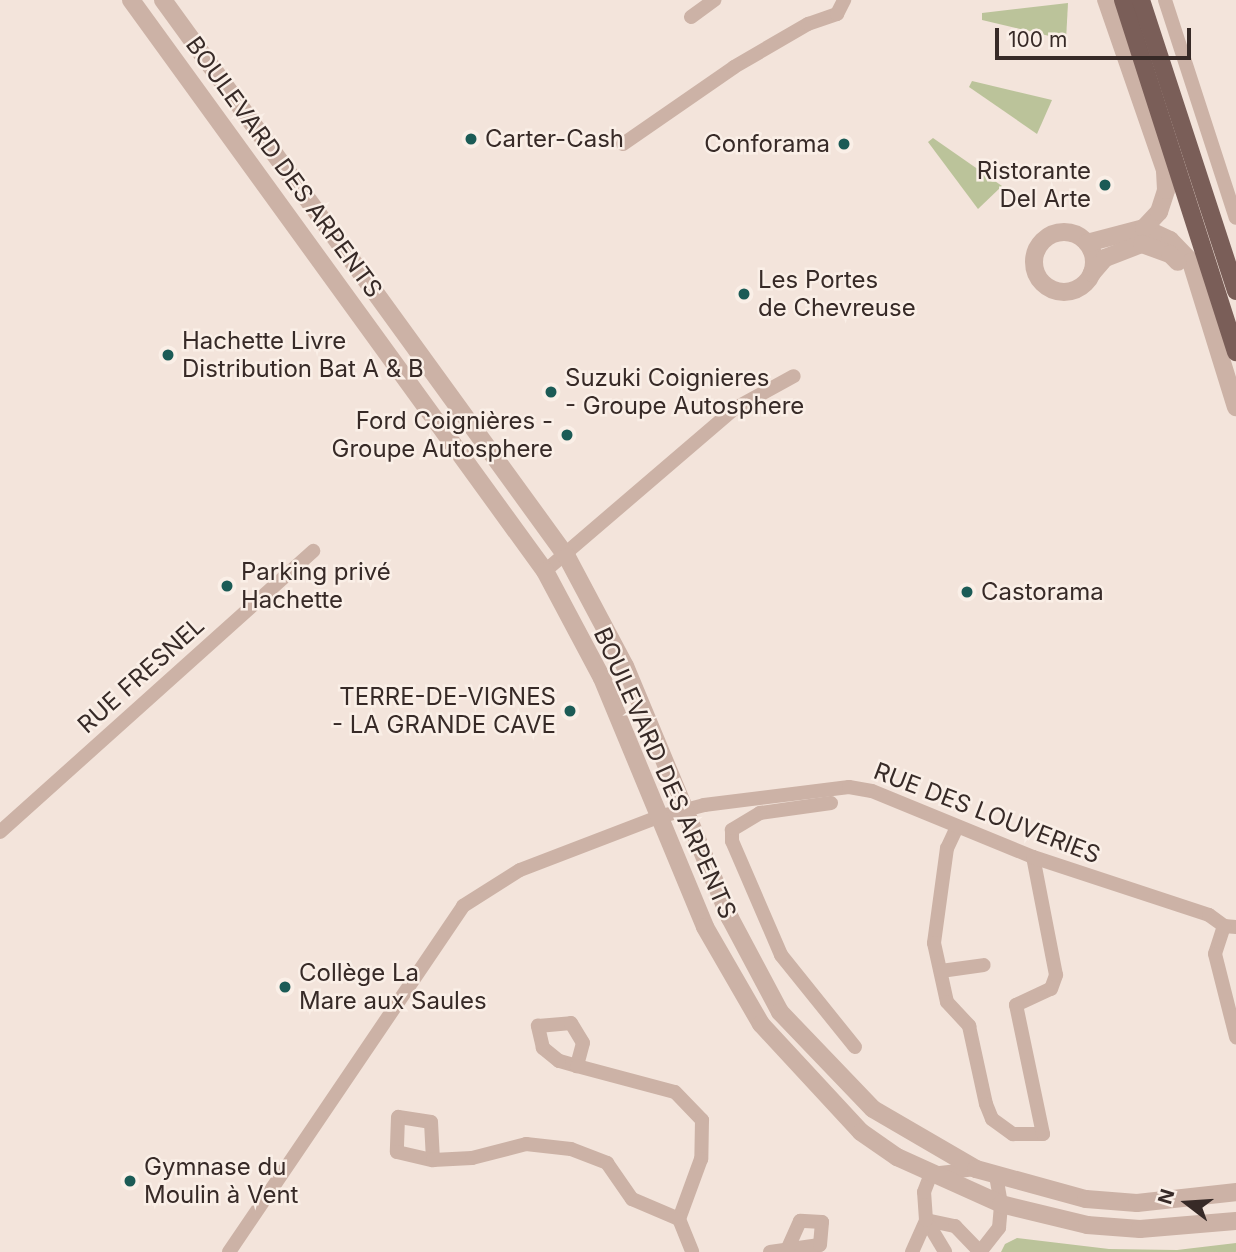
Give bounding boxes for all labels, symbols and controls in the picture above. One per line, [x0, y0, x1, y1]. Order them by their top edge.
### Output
scale bar [998, 14, 1194, 58]
text: 100 m [1008, 27, 1067, 52]
street label: BOULEVARD DES ARPENTS [180, 31, 388, 303]
place label: Carter-Cash [485, 125, 624, 153]
place label: Conforama [704, 130, 830, 158]
marker: Carter-Cash [463, 131, 479, 147]
marker: Conforama [836, 136, 852, 152]
place label: Ristorante Del Arte [977, 157, 1091, 213]
marker: Ristorante Del Arte [1097, 177, 1113, 193]
place label: Les Portes de Chevreuse [758, 266, 916, 322]
marker: Les Portes de Chevreuse [736, 286, 752, 302]
place label: Hachette Livre Distribution Bat A & B [182, 327, 424, 383]
marker: Hachette Livre Distribution Bat A & B [160, 347, 176, 363]
place label: Suzuki Coignieres - Groupe Autosphere [565, 364, 804, 420]
marker: Suzuki Coignieres - Groupe Autosphere [543, 384, 559, 400]
place label: Ford Coignières - Groupe Autosphere [332, 407, 553, 463]
marker: Ford Coignières - Groupe Autosphere [559, 427, 575, 443]
place label: Parking privé Hachette [241, 558, 391, 614]
marker: Parking privé Hachette [219, 578, 235, 594]
place label: Castorama [981, 578, 1104, 606]
marker: Castorama [959, 584, 975, 600]
street label: RUE FRESNEL [72, 611, 210, 739]
street label: BOULEVARD DES ARPENTS [588, 623, 742, 923]
place label: TERRE-DE-VIGNES - LA GRANDE CAVE [332, 683, 556, 739]
marker: TERRE-DE-VIGNES - LA GRANDE CAVE [562, 703, 578, 719]
street label: RUE DES LOUVERIES [870, 757, 1104, 869]
place label: Collège La Mare aux Saules [299, 959, 487, 1015]
marker: Collège La Mare aux Saules [277, 979, 293, 995]
place label: Gymnase du Moulin à Vent [144, 1153, 298, 1209]
north arrow [1152, 1168, 1222, 1238]
marker: Gymnase du Moulin à Vent [122, 1173, 138, 1189]
text: N [1153, 1186, 1180, 1207]

